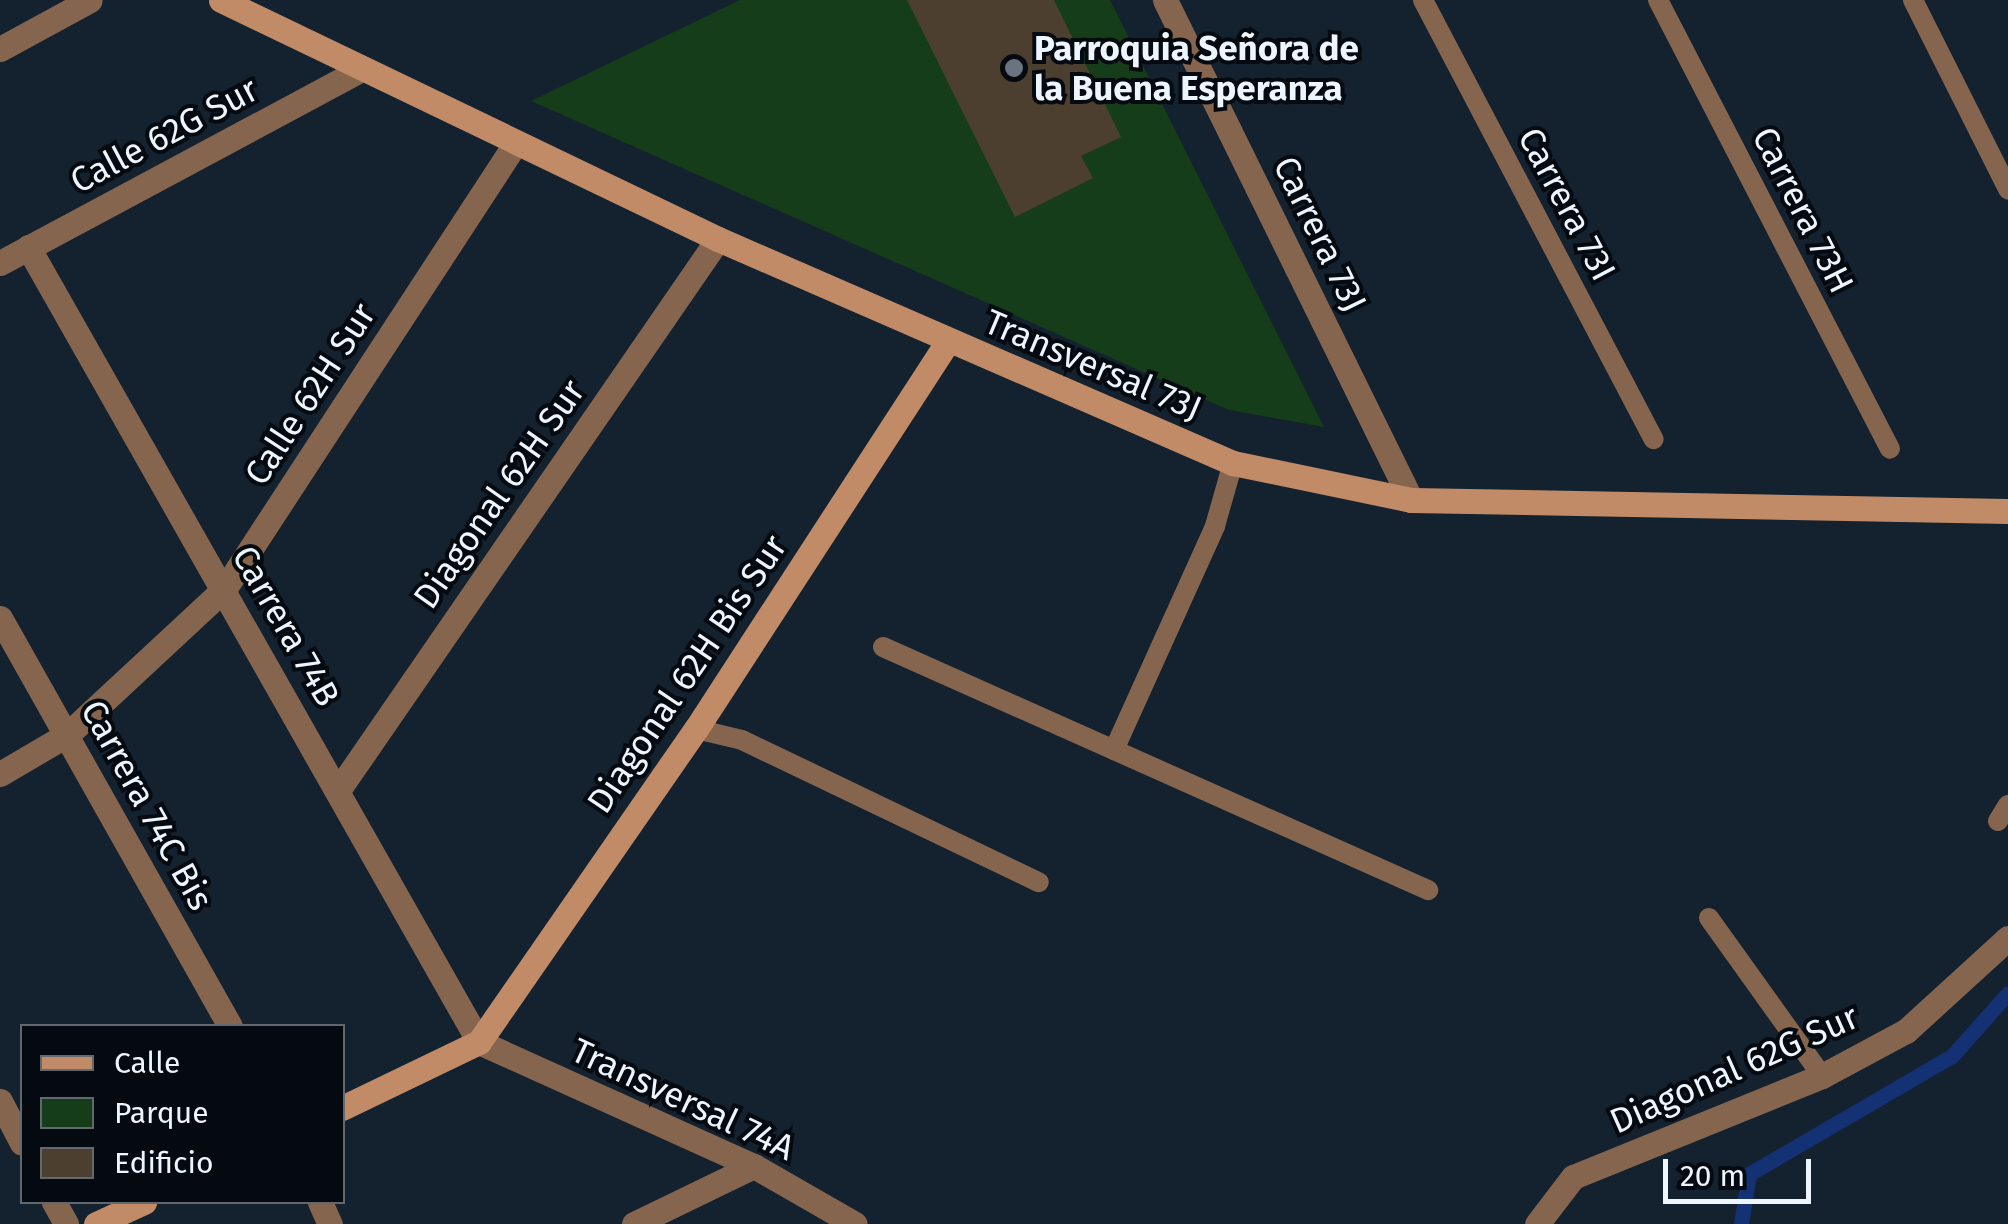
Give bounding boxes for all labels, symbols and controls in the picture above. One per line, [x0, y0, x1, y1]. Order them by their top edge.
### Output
place label: Parroquia Señora de la Buena Esperanza [1034, 27, 1359, 109]
marker: Parroquia Señora de la Buena Esperanza [1003, 57, 1025, 79]
street label: Calle 62G Sur [63, 68, 265, 202]
street label: Carrera 73I [1509, 120, 1625, 288]
street label: Carrera 73H [1743, 120, 1863, 300]
street label: Carrera 73J [1264, 150, 1376, 318]
street label: Calle 62H Sur [236, 295, 384, 493]
street label: Transversal 73J [978, 300, 1208, 430]
street label: Diagonal 62H Sur [405, 372, 593, 616]
street label: Diagonal 62H Bis Sur [578, 527, 796, 821]
street label: Carrera 74B [223, 538, 349, 714]
street label: Carrera 74C Bis [72, 693, 222, 917]
street label: Diagonal 62G Sur [1603, 995, 1865, 1143]
legend [20, 1024, 345, 1204]
street label: Transversal 74A [565, 1029, 801, 1169]
text: Calle [114, 1045, 180, 1081]
text: Parque [114, 1095, 209, 1131]
scale bar [1668, 1139, 1816, 1201]
text: Edificio [114, 1145, 213, 1181]
text: 20 m [1680, 1158, 1745, 1194]

